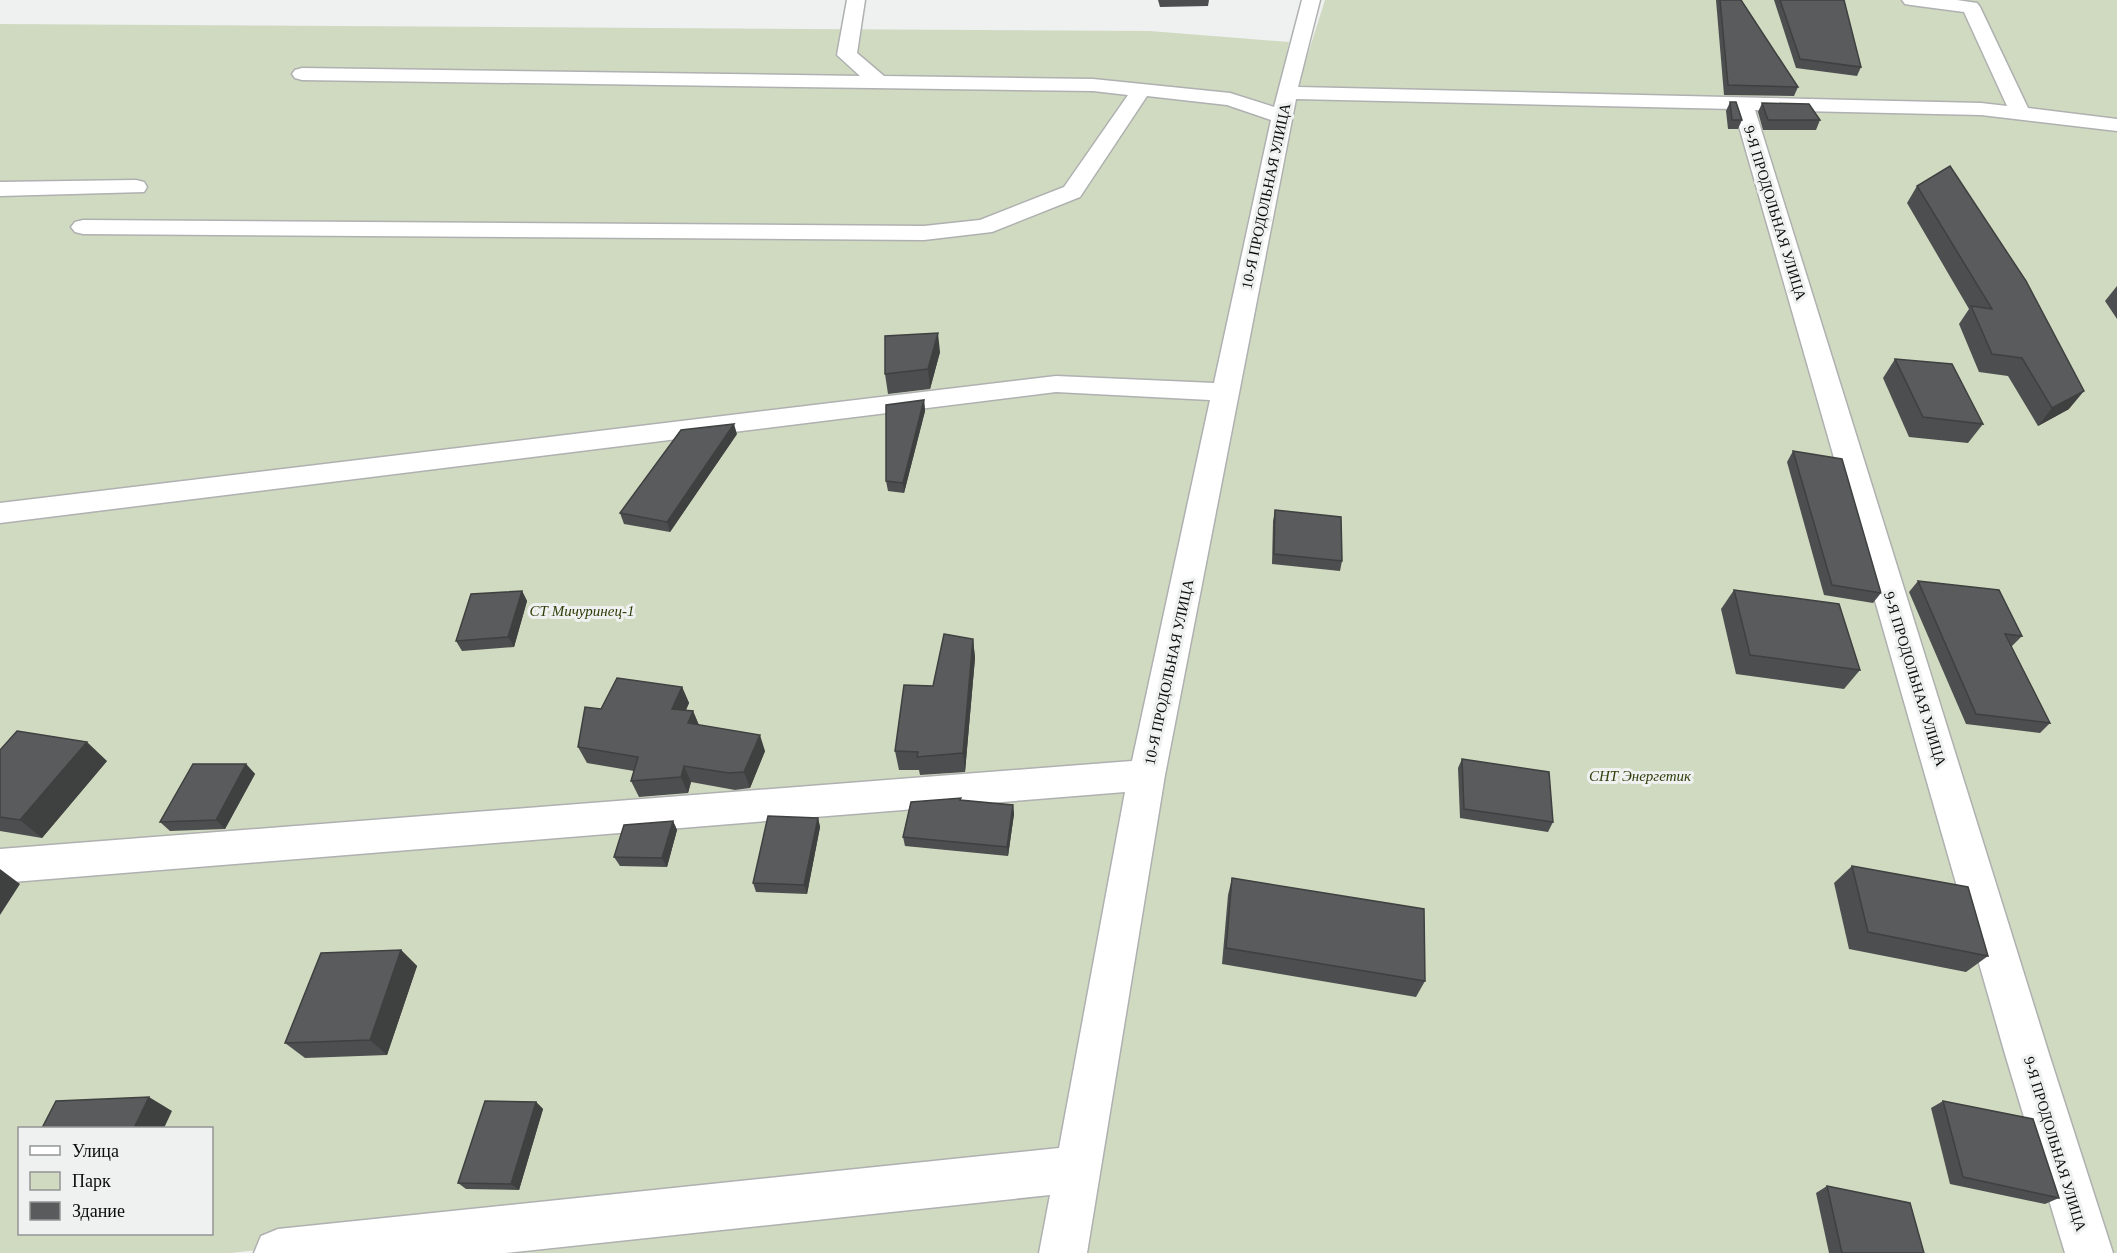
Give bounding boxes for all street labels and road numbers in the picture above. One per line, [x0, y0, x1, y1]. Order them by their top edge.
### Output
street label: 10-Я ПРОДОЛЬНАЯ УЛИЦА [1238, 102, 1294, 290]
street label: 9-Я ПРОДОЛЬНАЯ УЛИЦА [1741, 124, 1809, 302]
street label: 10-Я ПРОДОЛЬНАЯ УЛИЦА [1141, 578, 1197, 766]
street label: 9-Я ПРОДОЛЬНАЯ УЛИЦА [1881, 590, 1949, 768]
street label: 9-Я ПРОДОЛЬНАЯ УЛИЦА [2021, 1055, 2089, 1233]

